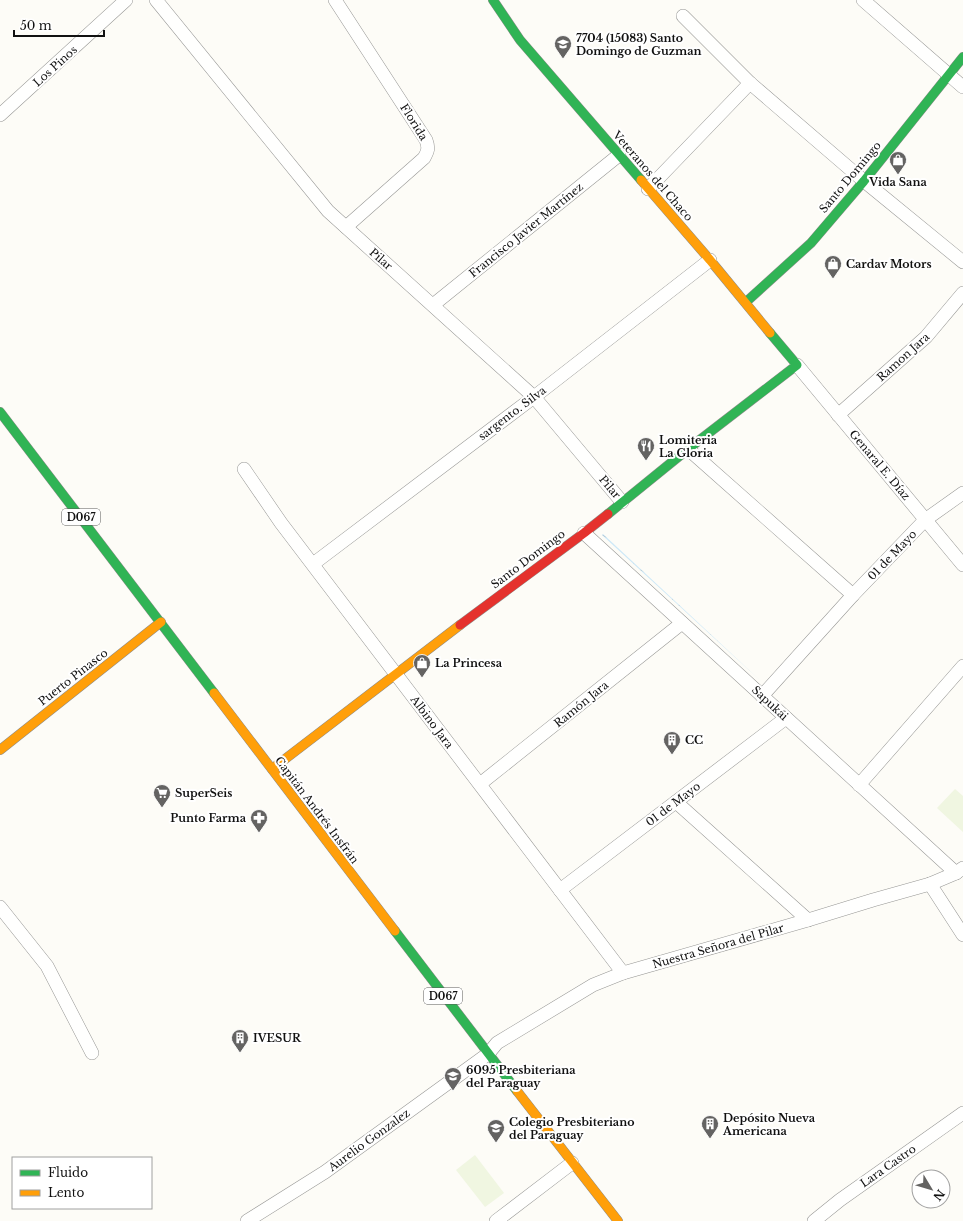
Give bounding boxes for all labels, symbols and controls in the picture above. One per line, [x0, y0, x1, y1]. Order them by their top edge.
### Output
scale bar [14, 12, 104, 38]
text: 50 m [20, 18, 52, 33]
place label: 7704 (15083) Santo Domingo de Guzman [576, 31, 702, 58]
school or university icon: 7704 (15083) Santo Domingo de Guzman [553, 34, 573, 59]
street label: Los Pinos [30, 43, 80, 89]
street label: Florida [397, 101, 431, 144]
street label: Veteranos del Chaco [609, 127, 696, 224]
street label: Santo Domingo [816, 138, 884, 216]
shop icon: Vida Sana [888, 150, 908, 175]
place label: Vida Sana [868, 175, 927, 189]
street label: Francisco Javier Martínez [466, 180, 586, 280]
street label: Pilar [367, 245, 396, 273]
shop icon: Cardav Motors [823, 254, 843, 279]
place label: Cardav Motors [846, 257, 932, 271]
street label: Ramon Jara [874, 329, 933, 384]
street label: sargento. Silva [475, 382, 549, 443]
street label: Genaral E. Díaz [847, 427, 913, 503]
place label: Lomiteria La Gloria [659, 433, 718, 460]
restaurant icon: Lomiteria La Gloria [636, 436, 656, 461]
street label: Pilar [596, 472, 624, 502]
road number: D067 [62, 509, 100, 525]
street label: Santo Domingo [488, 527, 568, 591]
street label: 01 de Mayo [865, 527, 919, 583]
street label: Puerto Pinasco [36, 646, 110, 708]
shop icon: La Princesa [412, 653, 432, 678]
place label: La Princesa [435, 656, 503, 670]
street label: Ramón Jara [551, 677, 612, 730]
street label: Sapukái [749, 683, 791, 724]
street label: Albino Jara [407, 692, 457, 752]
building icon: CC [662, 730, 682, 755]
place label: CC [685, 733, 703, 747]
street label: Capitán Andrés Insfrán [272, 754, 362, 867]
street label: 01 de Mayo [643, 779, 703, 829]
supermarket icon: SuperSeis [152, 783, 172, 808]
place label: SuperSeis [175, 786, 232, 800]
pharmacy icon: Punto Farma [249, 808, 269, 833]
place label: Punto Farma [170, 811, 247, 825]
street label: Nuestra Señora del Pilar [651, 920, 786, 971]
road number: D067 [424, 988, 462, 1004]
building icon: IVESUR [230, 1028, 250, 1053]
place label: IVESUR [253, 1031, 302, 1045]
place label: 6095 Presbiteriana del Paraguay [466, 1063, 576, 1090]
school or university icon: 6095 Presbiteriana del Paraguay [443, 1066, 463, 1091]
street label: Aurelio Gonzalez [325, 1106, 413, 1175]
place label: Depósito Nueva Americana [722, 1111, 816, 1138]
building icon: Depósito Nueva Americana [700, 1114, 720, 1139]
place label: Colegio Presbiteriano del Paraguay [509, 1115, 634, 1142]
school or university icon: Colegio Presbiteriano del Paraguay [486, 1118, 506, 1143]
street label: Lara Castro [857, 1142, 919, 1190]
legend [12, 1157, 152, 1209]
text: Fluido [48, 1165, 88, 1180]
north arrow [911, 1169, 951, 1209]
text: Lento [48, 1185, 84, 1200]
text: N [930, 1187, 948, 1204]

